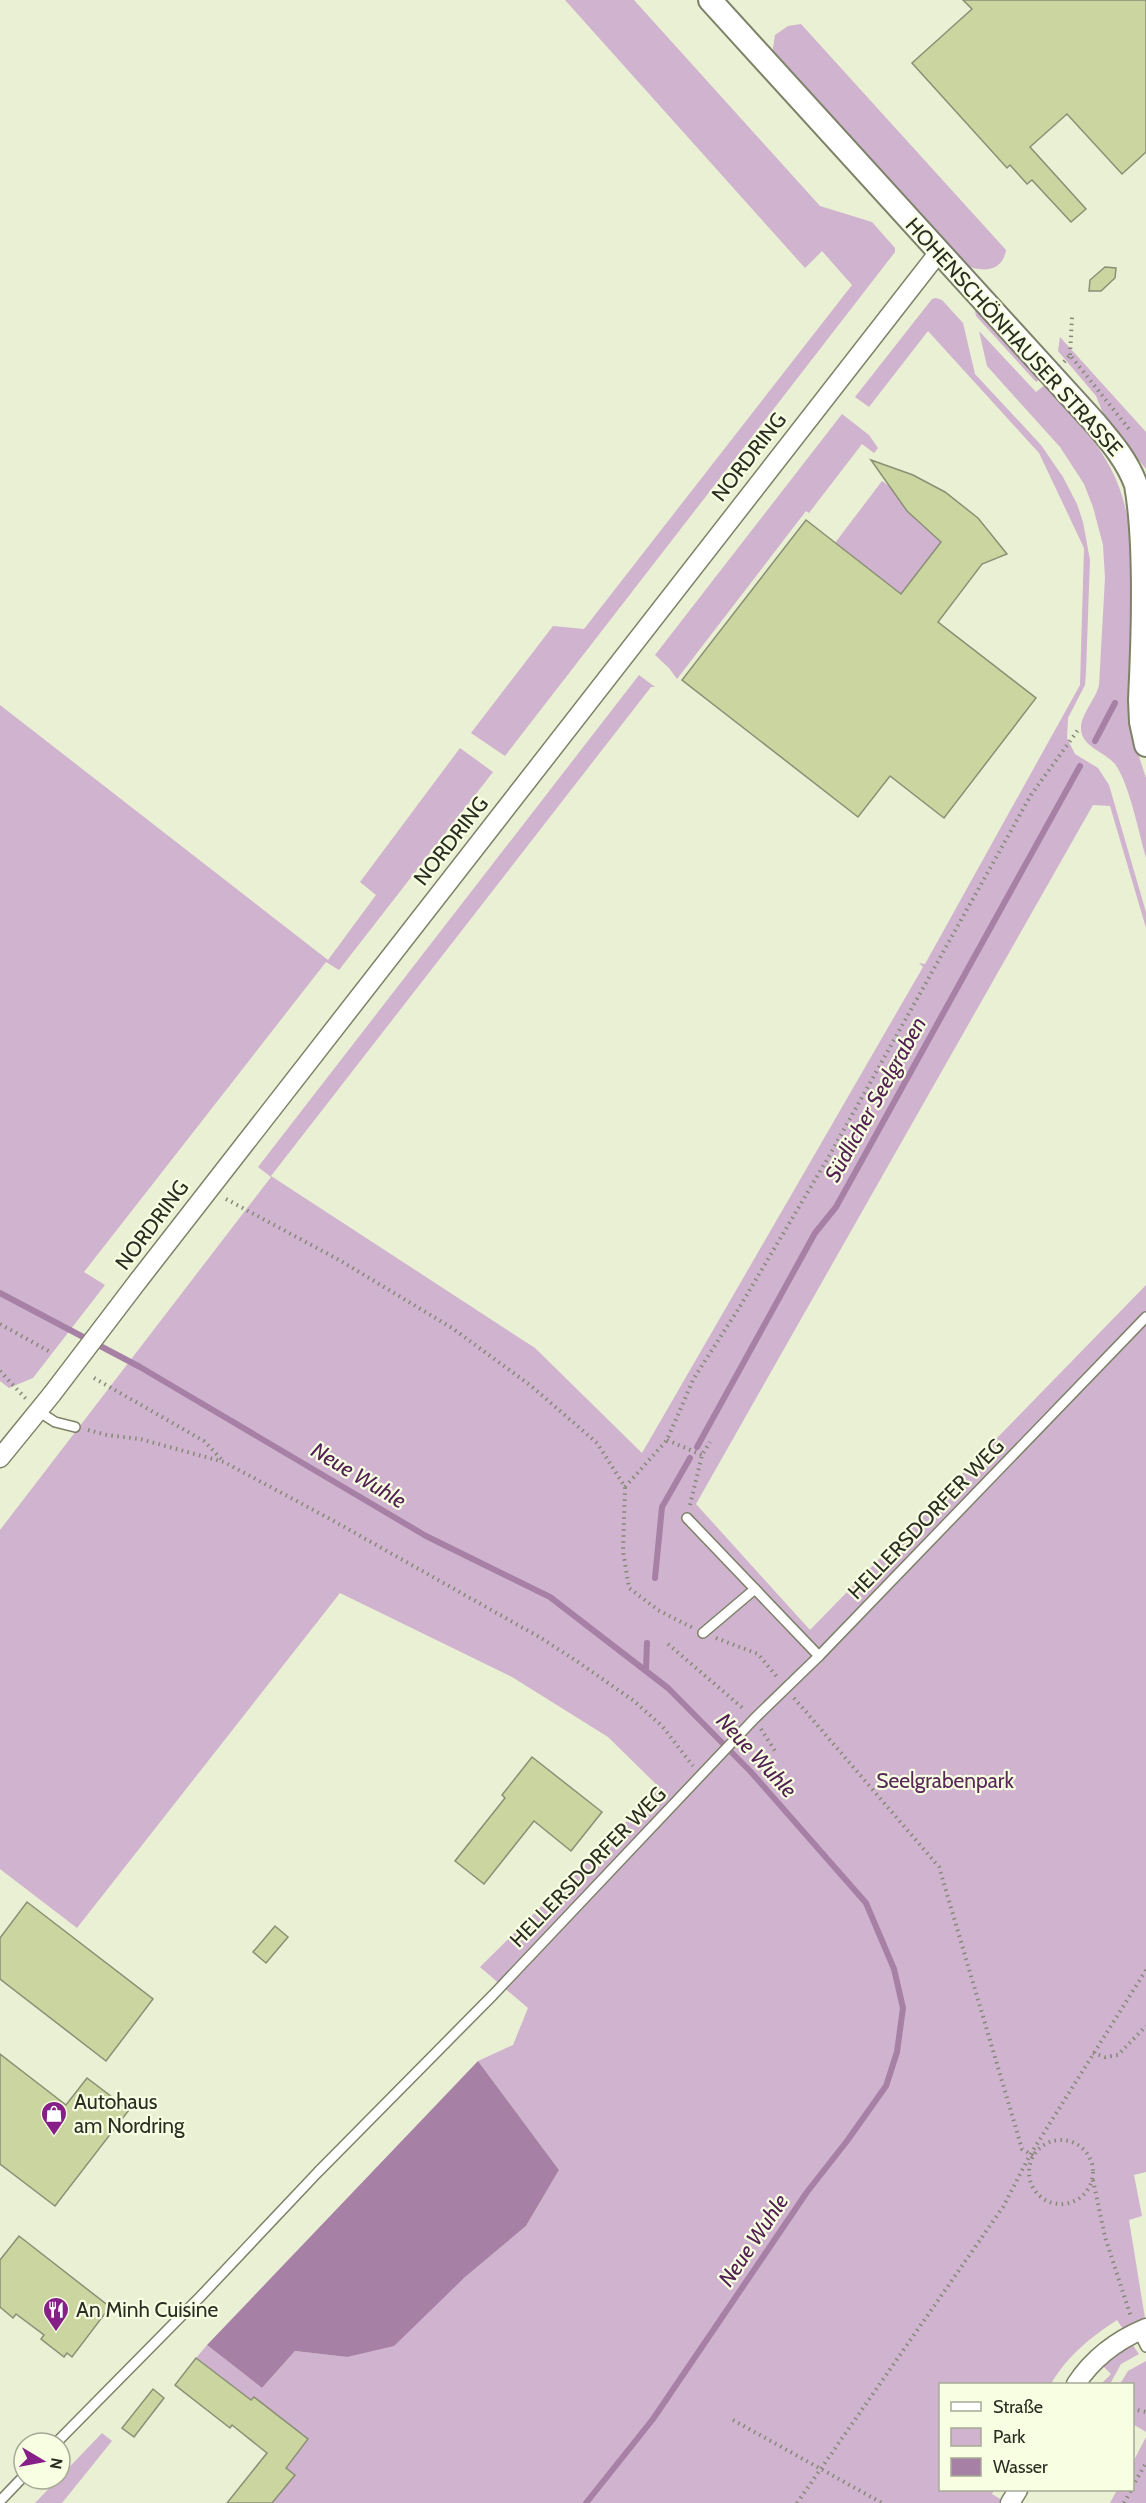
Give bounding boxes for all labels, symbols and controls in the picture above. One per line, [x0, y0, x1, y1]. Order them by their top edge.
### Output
street label: HOHENSCHÖNHAUSER STRASSE [901, 212, 1128, 461]
street label: NORDRING [706, 407, 791, 506]
street label: NORDRING [408, 791, 493, 890]
water label: Südlicher Seelgraben [819, 1012, 932, 1186]
street label: NORDRING [110, 1175, 193, 1274]
street label: HELLERSDORFER WEG [842, 1433, 1009, 1604]
water label: Neue Wuhle [306, 1437, 411, 1514]
water label: Neue Wuhle [711, 1707, 803, 1803]
park label: Seelgrabenpark [876, 1768, 1014, 1793]
street label: HELLERSDORFER WEG [504, 1781, 671, 1952]
place label: Autohaus am Nordring [74, 2089, 185, 2138]
shop icon: Autohaus am Nordring [39, 2099, 69, 2137]
water label: Neue Wuhle [713, 2189, 794, 2292]
restaurant icon: An Minh Cuisine [41, 2295, 71, 2333]
place label: An Minh Cuisine [76, 2297, 219, 2322]
legend [939, 2383, 1134, 2491]
text: Straße [993, 2396, 1043, 2418]
text: Park [993, 2426, 1026, 2448]
north arrow [12, 2431, 72, 2491]
text: N [46, 2456, 67, 2471]
text: Wasser [993, 2456, 1048, 2478]

